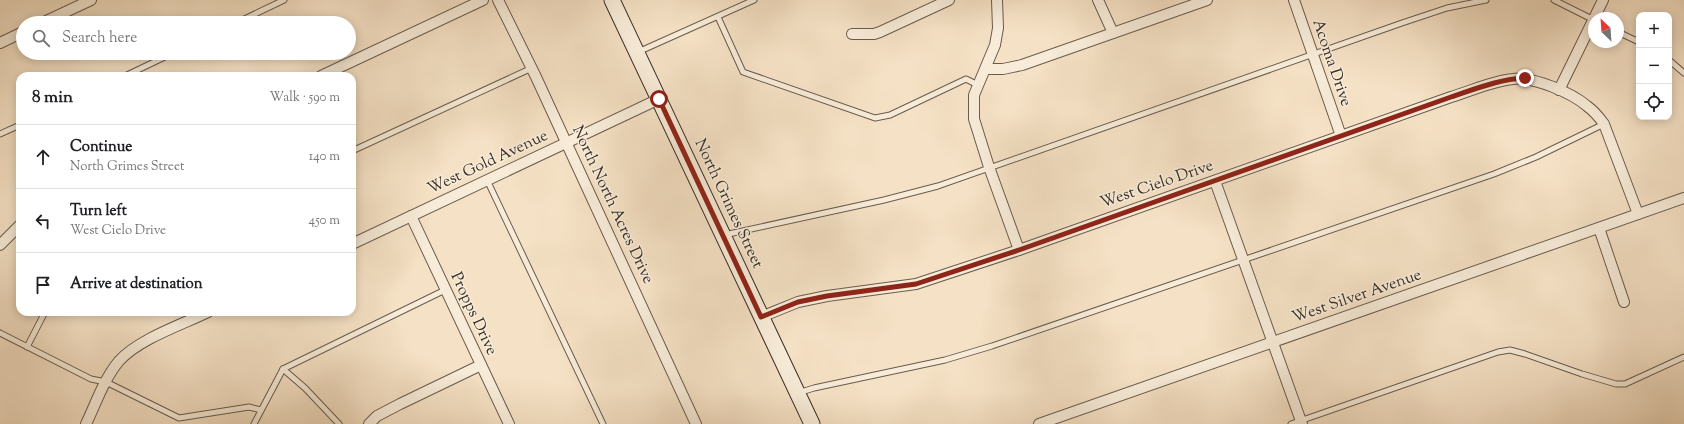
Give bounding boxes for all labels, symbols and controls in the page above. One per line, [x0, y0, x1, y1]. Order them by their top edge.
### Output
north arrow [1588, 12, 1624, 48]
map controls [1636, 12, 1672, 120]
button: + [1636, 12, 1672, 48]
search box [16, 16, 356, 60]
street label: Acoma Drive [1305, 16, 1357, 110]
icon: search [30, 27, 52, 49]
text: Search here [62, 28, 137, 49]
button: − [1636, 48, 1672, 84]
route end [1516, 69, 1534, 87]
button: locate [1636, 84, 1672, 120]
text: 8 min [32, 86, 73, 110]
text: Walk · 590 m [270, 89, 340, 107]
route start [650, 90, 668, 108]
street label: North North Acres Drive [565, 122, 659, 288]
street label: West Gold Avenue [424, 125, 552, 201]
street label: North Grimes Street [688, 135, 768, 273]
text: Continue [70, 137, 132, 158]
icon: ahead [32, 146, 54, 168]
text: 140 m [309, 148, 340, 166]
street label: West Cielo Drive [1097, 155, 1217, 215]
text: North Grimes Street [70, 158, 184, 176]
text: Turn left [70, 201, 127, 222]
icon: left [32, 210, 54, 232]
text: 450 m [309, 212, 340, 230]
text: West Cielo Drive [70, 222, 166, 240]
street label: West Silver Avenue [1289, 264, 1425, 330]
street label: Propps Drive [444, 269, 502, 359]
icon: arrive [32, 274, 54, 296]
text: Arrive at destination [70, 274, 203, 295]

